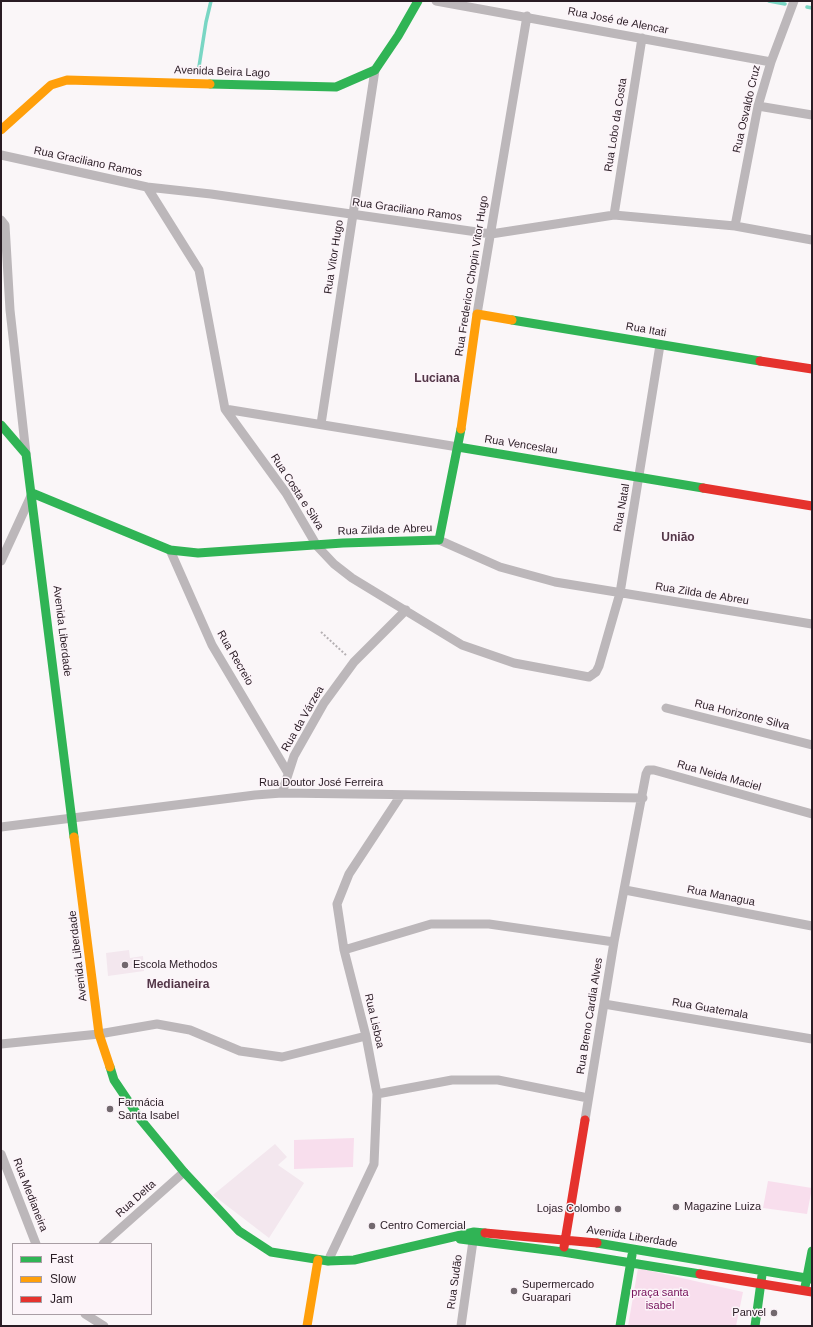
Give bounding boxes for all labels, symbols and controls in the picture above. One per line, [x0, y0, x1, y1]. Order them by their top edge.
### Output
street label: Rua José de Alencar [567, 5, 669, 37]
street label: Avenida Beira Lago [174, 64, 270, 80]
street label: Rua Osvaldo Cruz [730, 64, 764, 154]
street label: Rua Lobo da Costa [602, 77, 630, 173]
street label: Rua Graciliano Ramos [33, 144, 143, 180]
street label: Rua Frederico Chopin Vitor Hugo [453, 195, 491, 357]
street label: Rua Graciliano Ramos [351, 196, 463, 224]
street label: Rua Vitor Hugo [322, 219, 346, 295]
street label: Rua Itati [625, 320, 667, 340]
district label: Luciana [414, 372, 460, 386]
street label: Rua Venceslau [483, 433, 559, 457]
street label: Rua Costa e Silva [267, 451, 327, 533]
street label: Rua Natal [611, 483, 633, 533]
street label: Rua Zilda de Abreu [337, 522, 433, 538]
district label: União [661, 531, 695, 545]
street label: Rua Zilda de Abreu [654, 580, 750, 608]
street label: Avenida Liberdade [50, 585, 74, 677]
street label: Rua Recreio [214, 628, 256, 688]
street label: Rua da Várzea [279, 684, 327, 754]
street label: Rua Horizonte Silva [693, 697, 791, 733]
street label: Rua Neida Maciel [675, 758, 763, 794]
street label: Rua Doutor José Ferreira [259, 776, 383, 790]
street label: Rua Managua [686, 883, 756, 909]
street label: Avenida Liberdade [66, 910, 90, 1002]
street label: Rua Breno Cardia Alves [574, 957, 606, 1075]
place label: Escola Methodos [133, 958, 217, 972]
marker: Escola Methodos [120, 960, 130, 970]
district label: Medianeira [147, 978, 209, 992]
street label: Rua Lisboa [361, 992, 387, 1050]
street label: Rua Guatemala [671, 996, 749, 1022]
place label: Farmácia Santa Isabel [118, 1096, 179, 1122]
marker: Farmácia Santa Isabel [105, 1104, 115, 1114]
street label: Rua Medianeira [10, 1156, 50, 1234]
street label: Rua Delta [113, 1178, 159, 1220]
place label: Magazine Luiza [684, 1200, 761, 1214]
place label: Lojas Colombo [537, 1202, 610, 1216]
marker: Magazine Luiza [671, 1202, 681, 1212]
marker: Lojas Colombo [613, 1204, 623, 1214]
place label: Centro Comercial [380, 1219, 466, 1233]
marker: Centro Comercial [367, 1221, 377, 1231]
street label: Avenida Liberdade [586, 1223, 678, 1251]
legend [12, 1243, 152, 1315]
text: Fast [50, 1252, 73, 1266]
street label: Rua Sudão [445, 1254, 465, 1310]
text: Slow [50, 1272, 76, 1286]
place label: Supermercado Guarapari [522, 1278, 594, 1304]
marker: Supermercado Guarapari [509, 1286, 519, 1296]
park label: praça santa isabel [631, 1286, 689, 1312]
text: Jam [50, 1292, 73, 1306]
place label: Panvel [732, 1306, 766, 1320]
marker: Panvel [769, 1308, 779, 1318]

